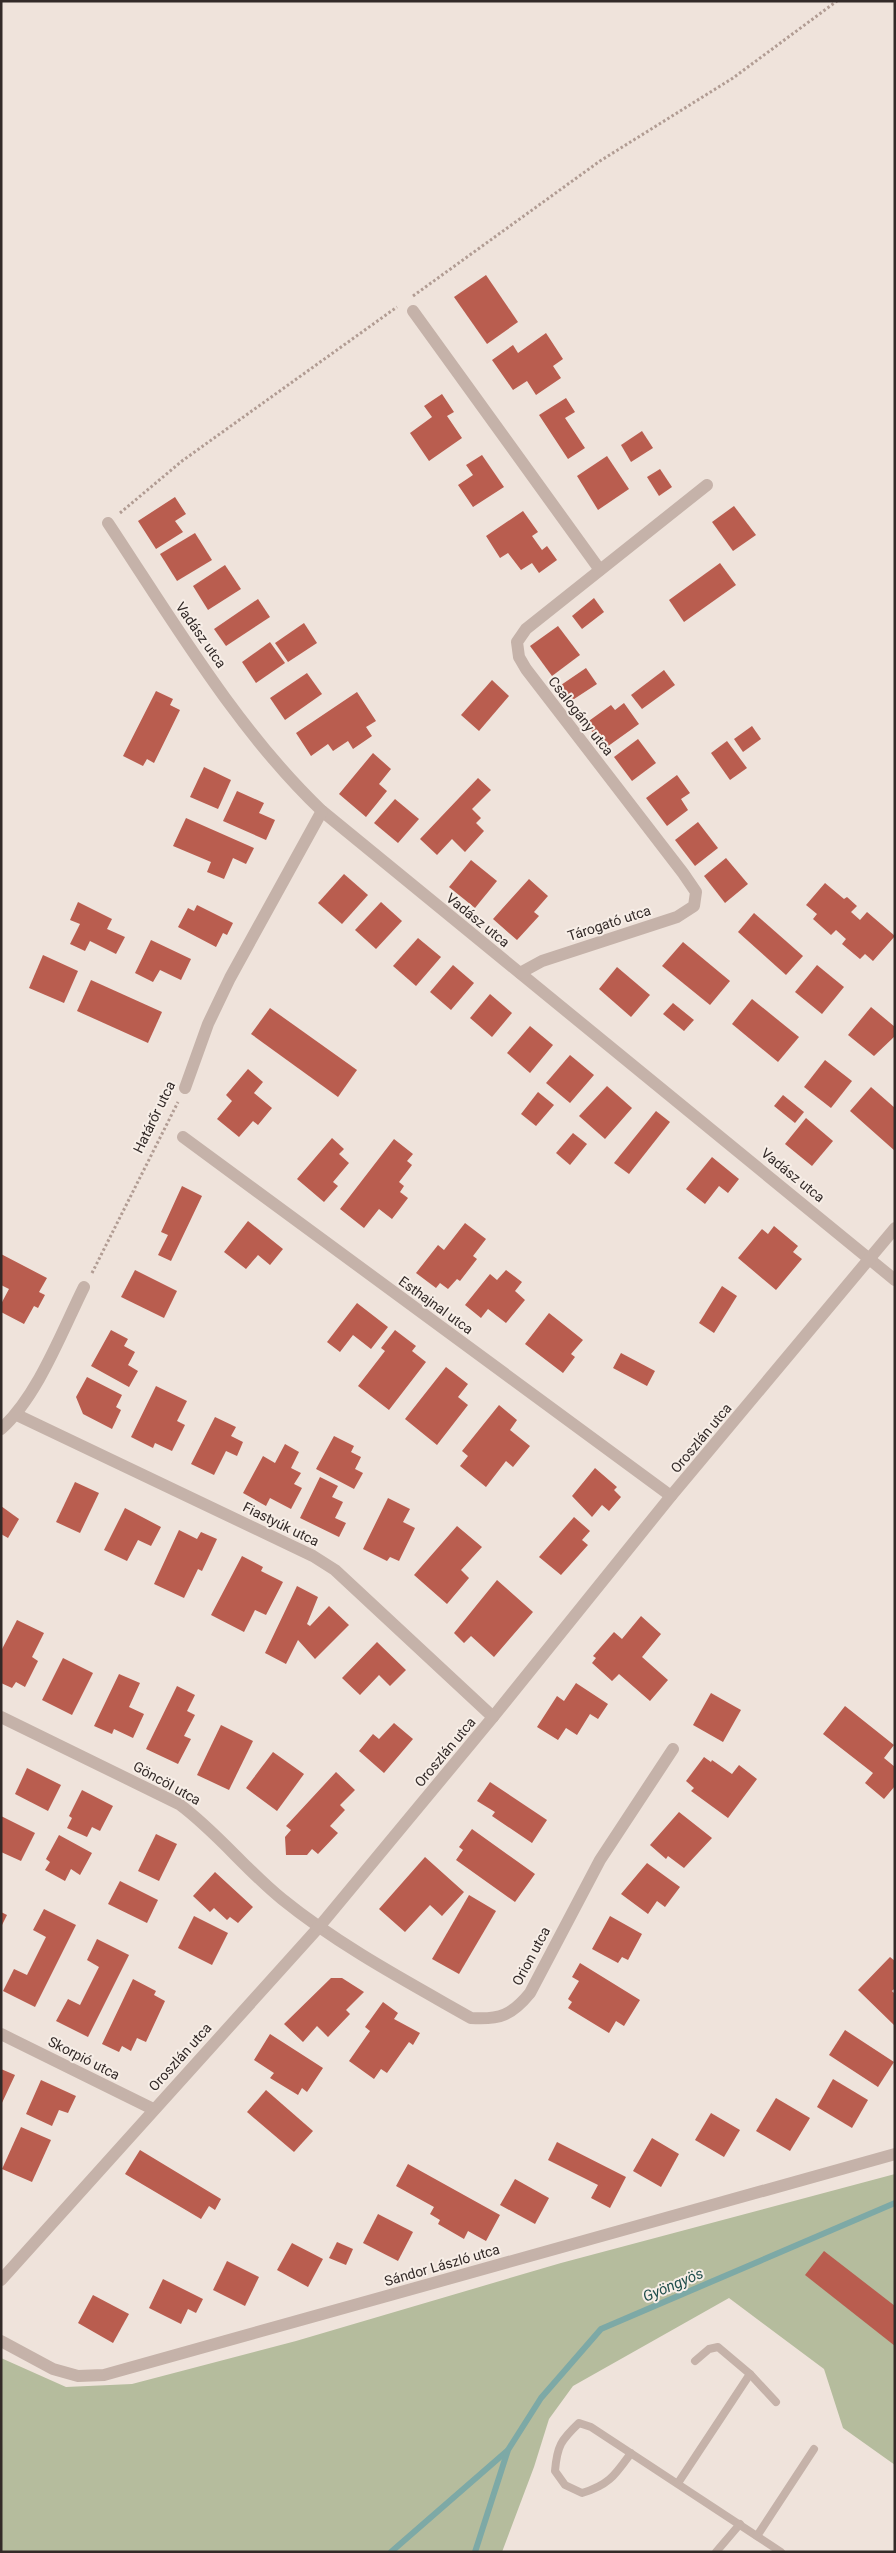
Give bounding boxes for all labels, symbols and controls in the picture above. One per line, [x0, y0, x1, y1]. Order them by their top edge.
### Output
street label: Vadász utca [172, 599, 230, 671]
street label: Csalogány utca [545, 673, 617, 759]
street label: Vadász utca [443, 890, 513, 950]
street label: Tárogató utca [565, 902, 653, 944]
street label: Határőr utca [130, 1079, 178, 1155]
street label: Vadász utca [758, 1145, 828, 1205]
street label: Esthajnal utca [396, 1273, 476, 1337]
street label: Oroszlán utca [667, 1400, 735, 1476]
street label: Fiastyúk utca [240, 1499, 322, 1549]
street label: Oroszlán utca [411, 1714, 479, 1790]
street label: Göncöl utca [130, 1758, 204, 1808]
street label: Orion utca [509, 1924, 553, 1988]
street label: Oroszlán utca [145, 2020, 215, 2094]
street label: Skorpió utca [46, 2033, 122, 2083]
street label: Sándor László utca [383, 2241, 501, 2289]
water label: Gyöngyös [640, 2264, 706, 2306]

